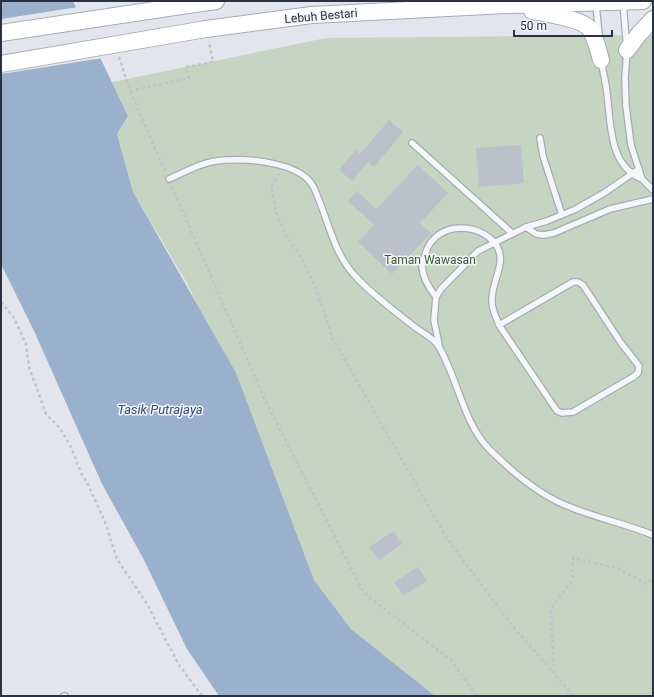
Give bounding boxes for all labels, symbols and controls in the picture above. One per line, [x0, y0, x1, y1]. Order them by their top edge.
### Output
street label: Lebuh Bestari [284, 6, 358, 26]
scale bar [514, 12, 612, 38]
text: 50 m [520, 19, 547, 33]
park label: Taman Wawasan [384, 253, 476, 267]
water label: Tasik Putrajaya [117, 402, 203, 417]

